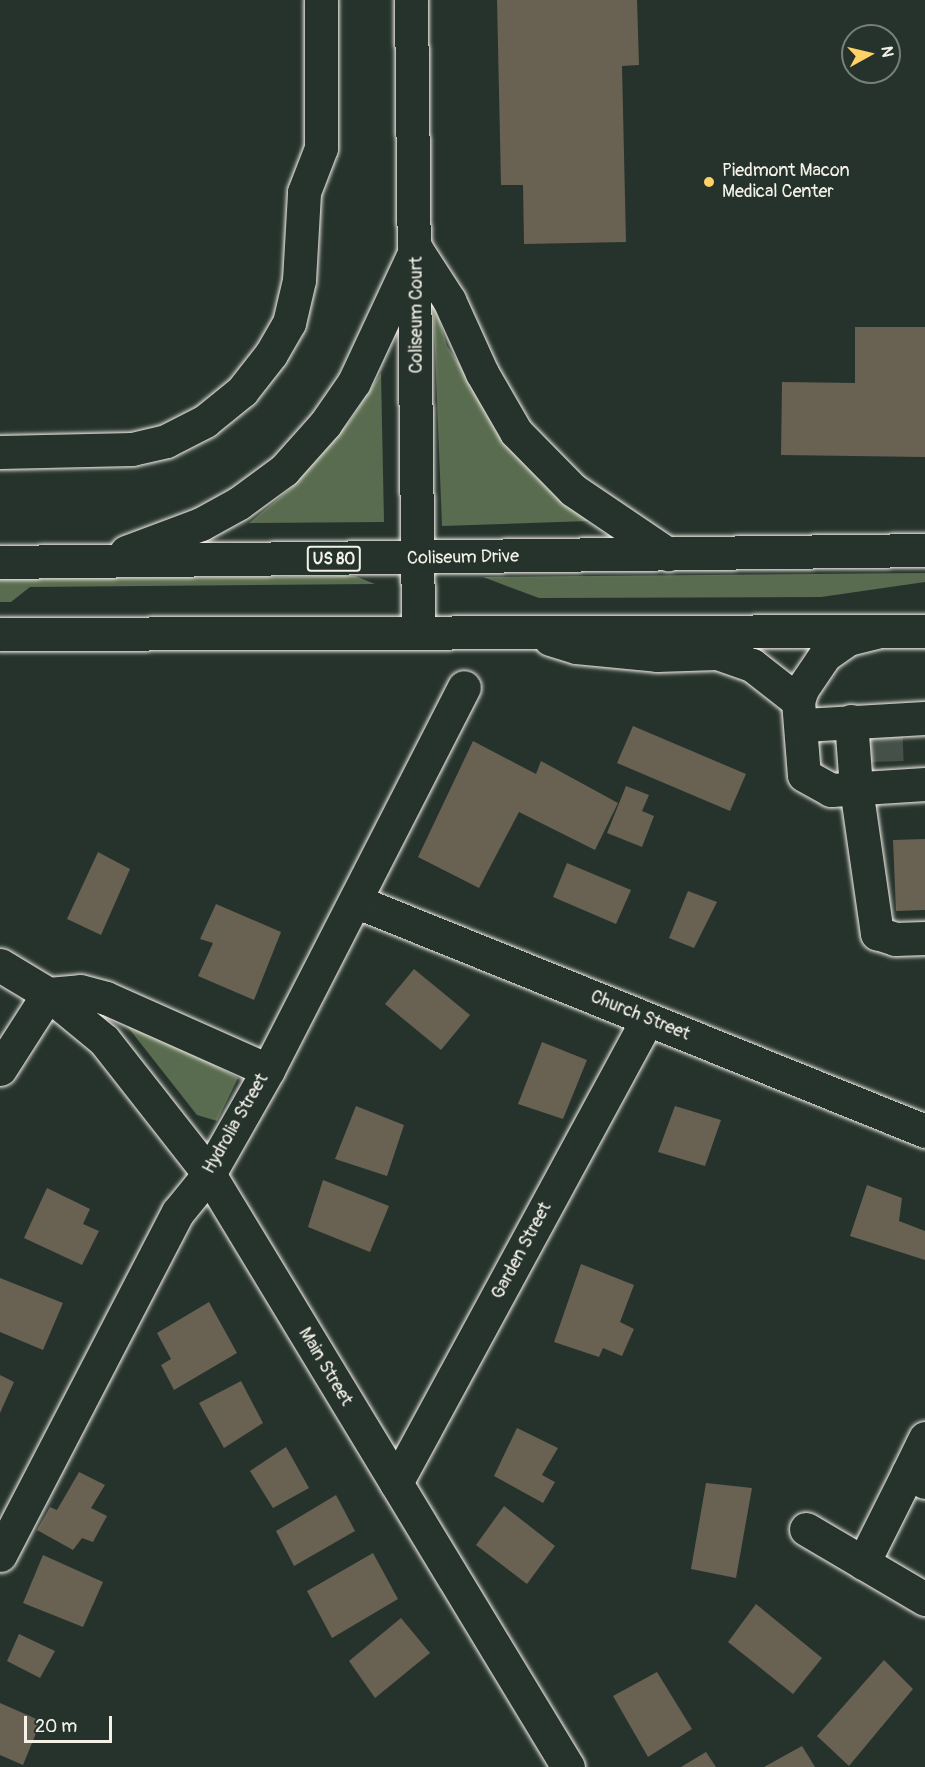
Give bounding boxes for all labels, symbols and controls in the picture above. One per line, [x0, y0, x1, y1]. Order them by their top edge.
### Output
north arrow [841, 24, 901, 84]
text: N [876, 45, 897, 59]
place label: Piedmont Macon Medical Center [722, 161, 850, 204]
marker: Piedmont Macon Medical Center [700, 173, 718, 191]
street label: Coliseum Court [406, 256, 428, 374]
road number: US 80 [306, 546, 362, 572]
street label: Coliseum Drive [407, 546, 519, 570]
street label: Church Street [587, 986, 693, 1046]
street label: Hydrolia Street [199, 1070, 273, 1178]
street label: Garden Street [487, 1199, 557, 1303]
street label: Main Street [293, 1324, 357, 1410]
scale bar [27, 1704, 116, 1742]
text: 20 m [35, 1715, 77, 1738]

